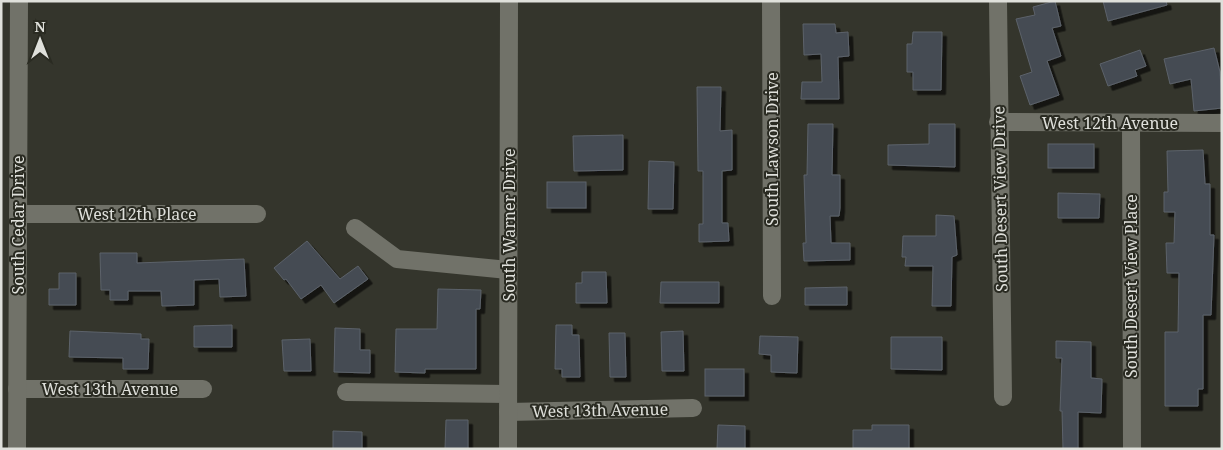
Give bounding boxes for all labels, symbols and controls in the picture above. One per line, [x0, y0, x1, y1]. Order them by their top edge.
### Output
north arrow [15, 15, 65, 65]
text: N [34, 17, 46, 36]
street label: South Lawson Drive [761, 72, 783, 226]
street label: South Desert View Drive [987, 106, 1013, 292]
street label: West 12th Avenue [1042, 112, 1178, 134]
street label: South Warner Drive [498, 149, 520, 301]
street label: South Cedar Drive [7, 155, 29, 295]
street label: South Desert View Place [1120, 194, 1142, 378]
street label: West 12th Place [77, 203, 197, 225]
street label: West 13th Avenue [42, 378, 178, 400]
street label: West 13th Avenue [532, 398, 668, 422]

